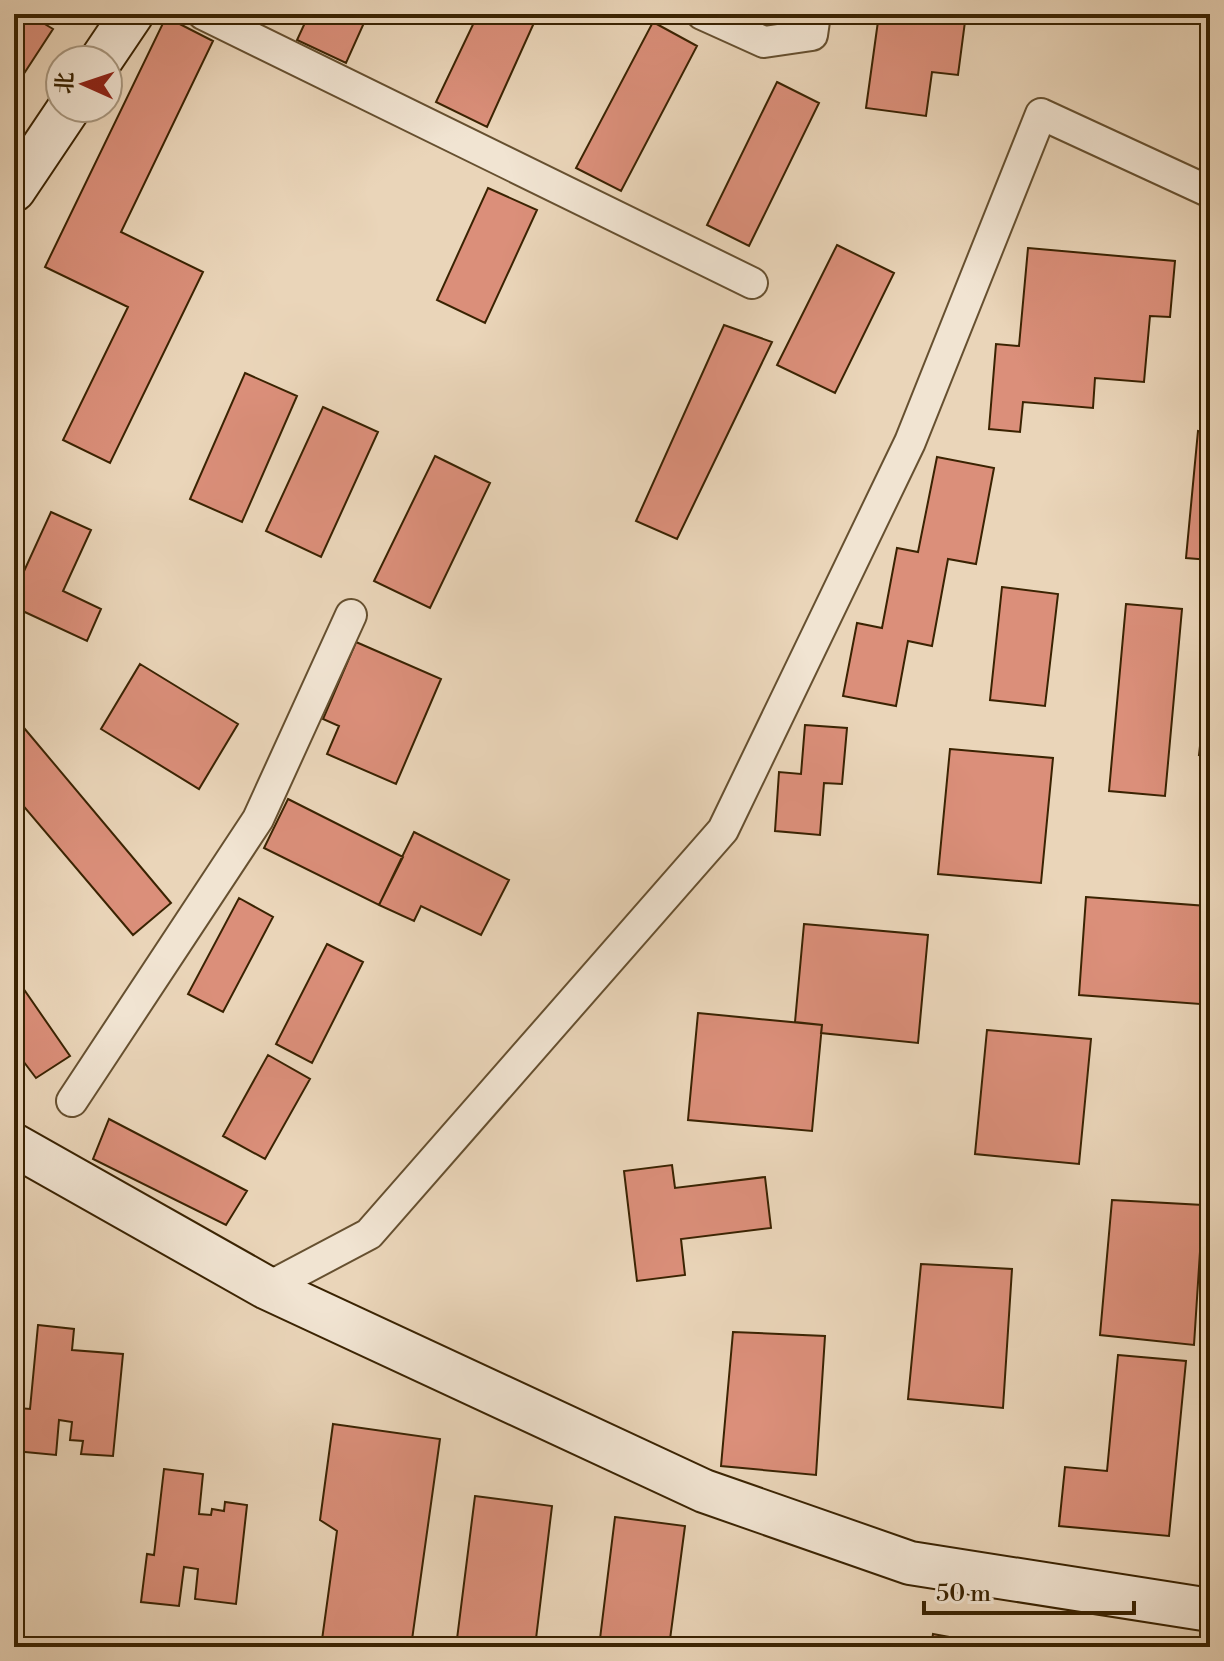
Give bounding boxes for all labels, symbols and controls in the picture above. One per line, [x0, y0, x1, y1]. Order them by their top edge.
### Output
north arrow [44, 44, 124, 124]
text: 北 [51, 71, 80, 95]
scale bar [924, 1565, 1134, 1615]
text: 50 m [936, 1579, 991, 1609]

